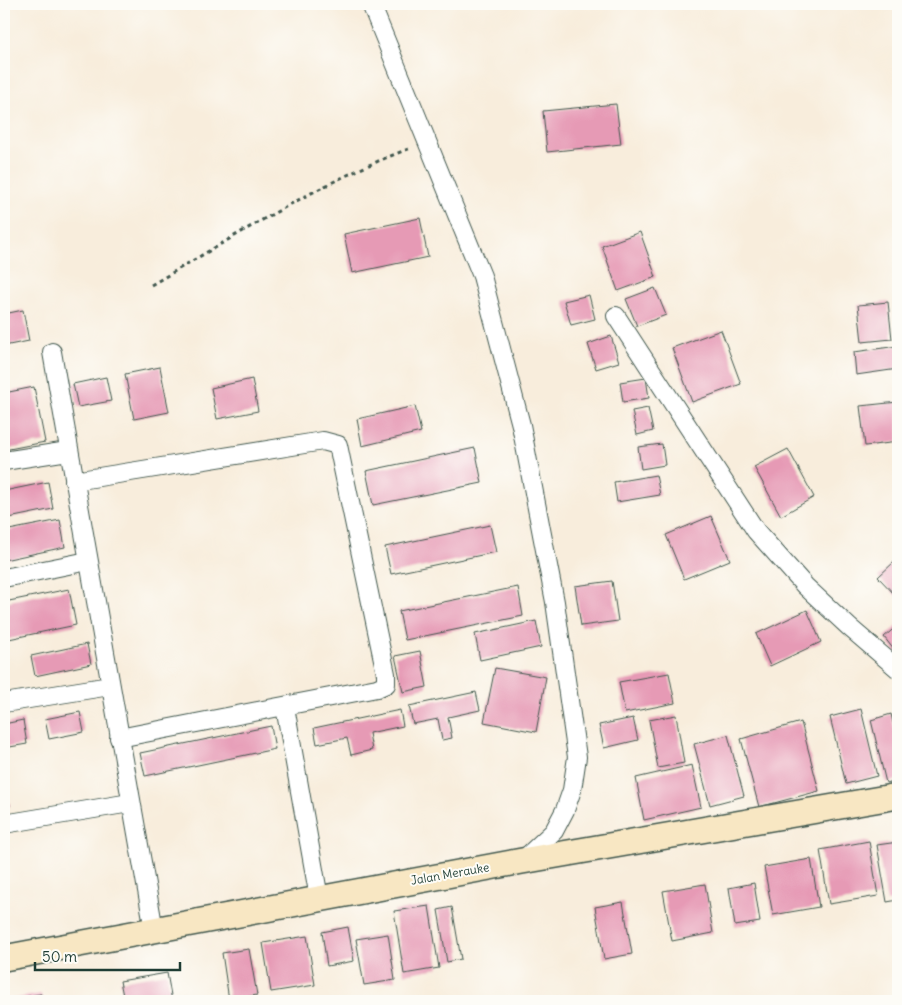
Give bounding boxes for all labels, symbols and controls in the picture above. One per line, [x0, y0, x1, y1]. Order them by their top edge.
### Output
street label: Jalan Merauke [409, 859, 490, 888]
scale bar [35, 940, 180, 972]
text: 50 m [42, 947, 77, 966]

